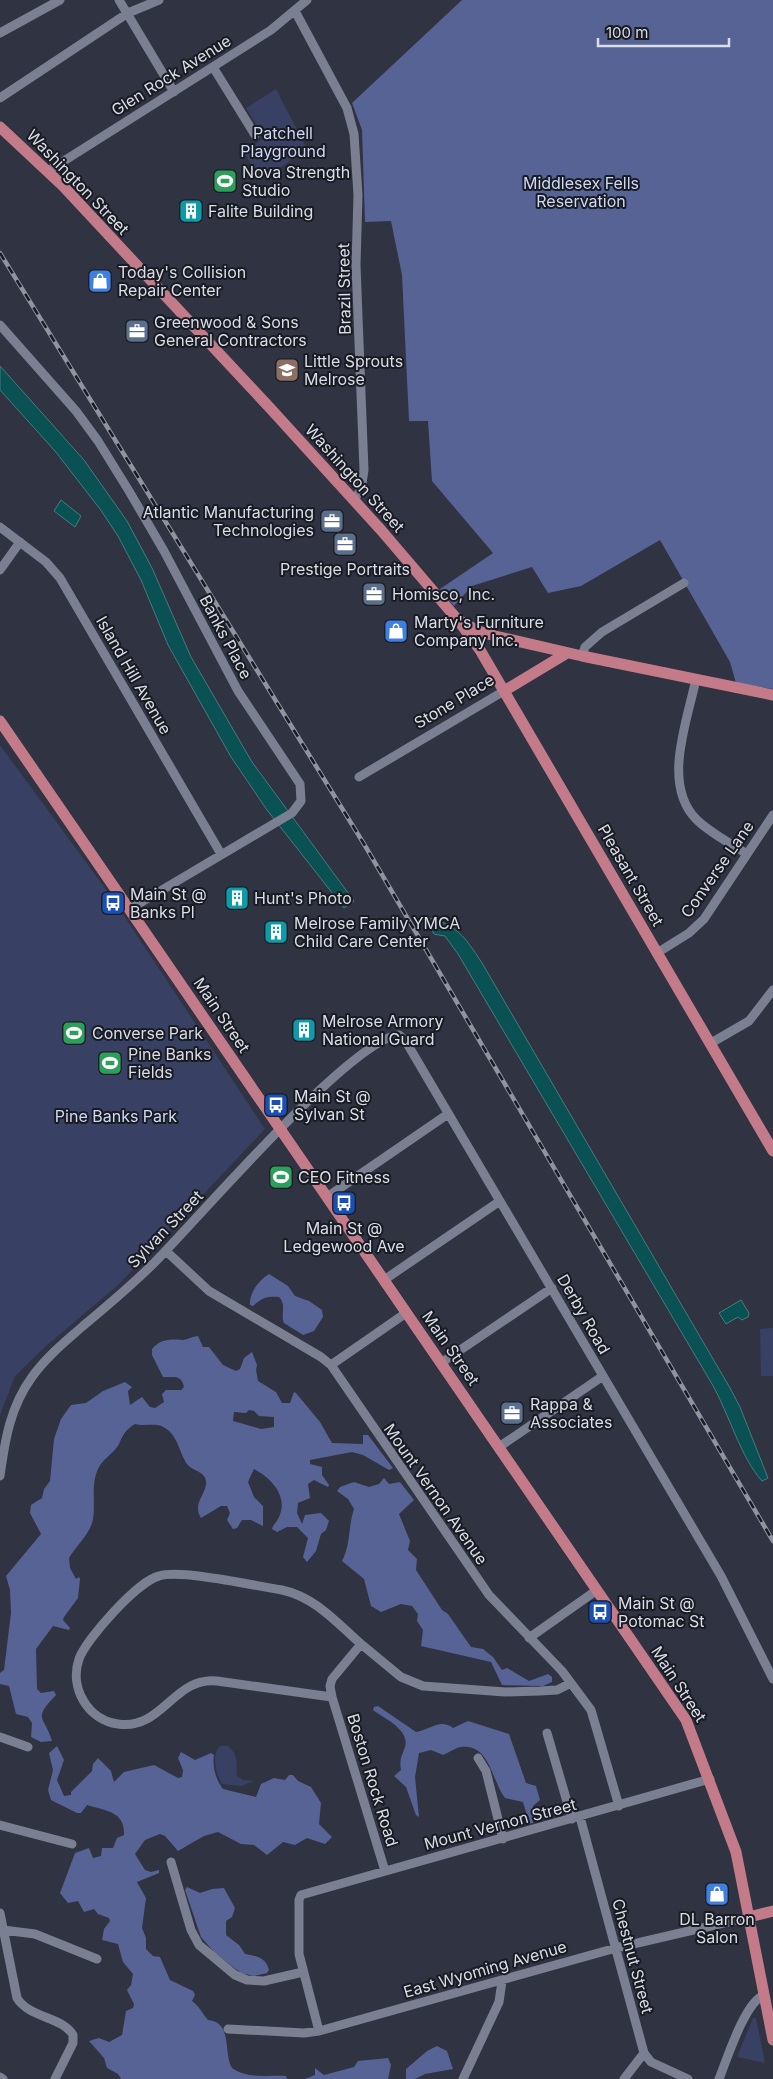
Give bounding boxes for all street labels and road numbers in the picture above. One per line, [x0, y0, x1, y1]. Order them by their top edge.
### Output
street label: Glen Rock Avenue [107, 30, 235, 120]
street label: Washington Street [23, 125, 133, 239]
street label: Brazil Street [333, 243, 355, 335]
street label: Washington Street [301, 420, 409, 536]
street label: Banks Place [196, 592, 256, 682]
street label: Island Hill Avenue [92, 612, 176, 738]
street label: Stone Place [410, 669, 498, 733]
street label: Converse Lane [676, 817, 758, 921]
street label: Pleasant Street [594, 820, 668, 930]
street label: Main Street [190, 974, 254, 1056]
street label: Sylvan Street [123, 1186, 207, 1272]
street label: Derby Road [553, 1271, 615, 1357]
street label: Main Street [418, 1307, 484, 1389]
street label: Mount Vernon Avenue [380, 1420, 492, 1568]
street label: Main Street [647, 1642, 711, 1726]
street label: Boston Rock Road [343, 1711, 403, 1849]
street label: Mount Vernon Street [422, 1794, 578, 1854]
street label: Chestnut Street [608, 1896, 658, 2016]
street label: East Wyoming Avenue [401, 1936, 569, 2002]

